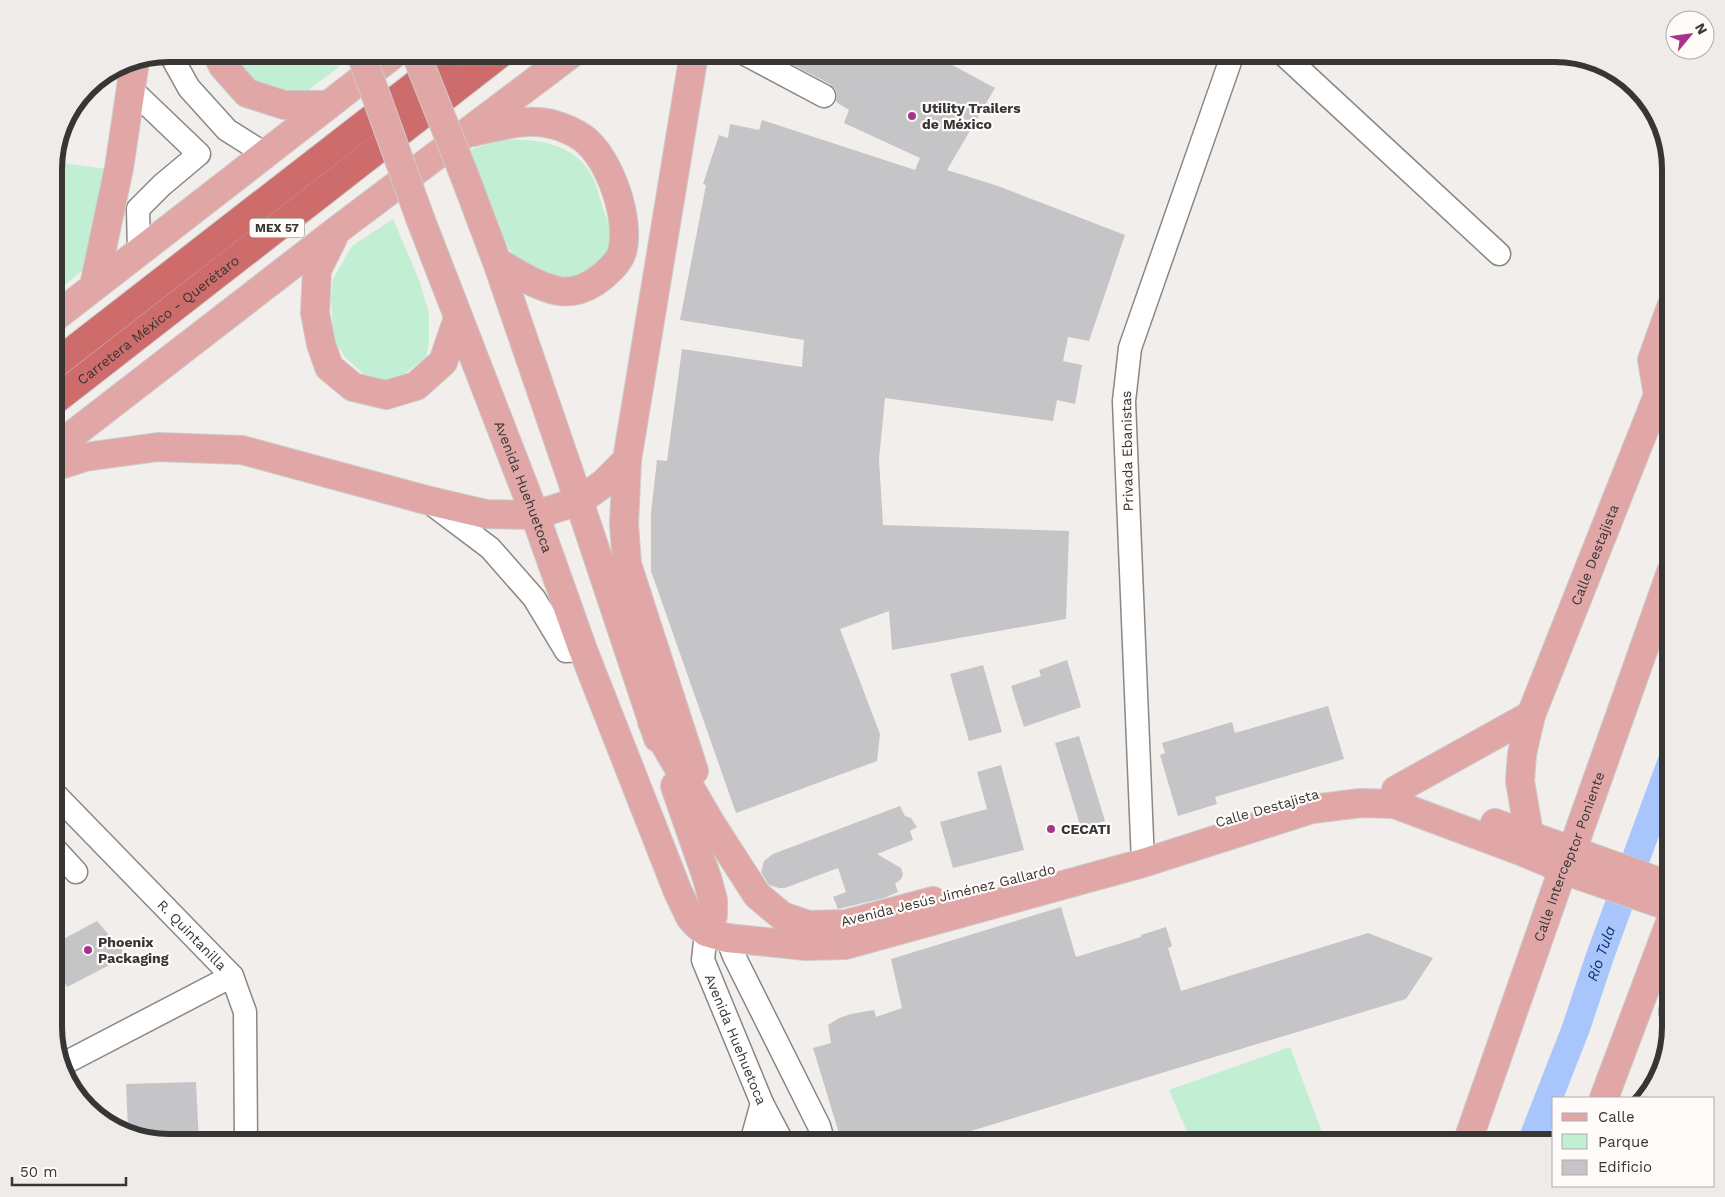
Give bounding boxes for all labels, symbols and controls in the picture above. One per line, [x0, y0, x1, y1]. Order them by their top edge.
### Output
north arrow [1665, 10, 1715, 60]
text: N [1692, 20, 1711, 37]
place label: Utility Trailers de México [922, 100, 1021, 132]
marker: Utility Trailers de México [906, 110, 918, 122]
road number: MEX 57 [250, 218, 304, 238]
street label: Carretera México - Querétaro [74, 252, 242, 388]
street label: Privada Ebanistas [1118, 391, 1136, 511]
street label: Avenida Huehuetoca [491, 418, 556, 555]
street label: Calle Destajista [1567, 502, 1622, 608]
street label: Calle Interceptor Poniente [1530, 770, 1607, 944]
street label: Calle Destajista [1213, 786, 1321, 830]
place label: CECATI [1061, 821, 1111, 837]
marker: CECATI [1045, 823, 1057, 835]
street label: Avenida Jesús Jiménez Gallardo [839, 861, 1057, 929]
street label: R. Quintanilla [154, 896, 230, 974]
water label: Río Tula [1583, 923, 1619, 984]
place label: Phoenix Packaging [98, 934, 169, 966]
marker: Phoenix Packaging [82, 944, 94, 956]
street label: Avenida Huehuetoca [702, 972, 770, 1107]
legend [1552, 1097, 1715, 1187]
text: Calle [1598, 1108, 1635, 1126]
text: Parque [1598, 1133, 1649, 1151]
scale bar [12, 1154, 126, 1186]
text: Edificio [1598, 1158, 1652, 1176]
text: 50 m [20, 1163, 57, 1181]

